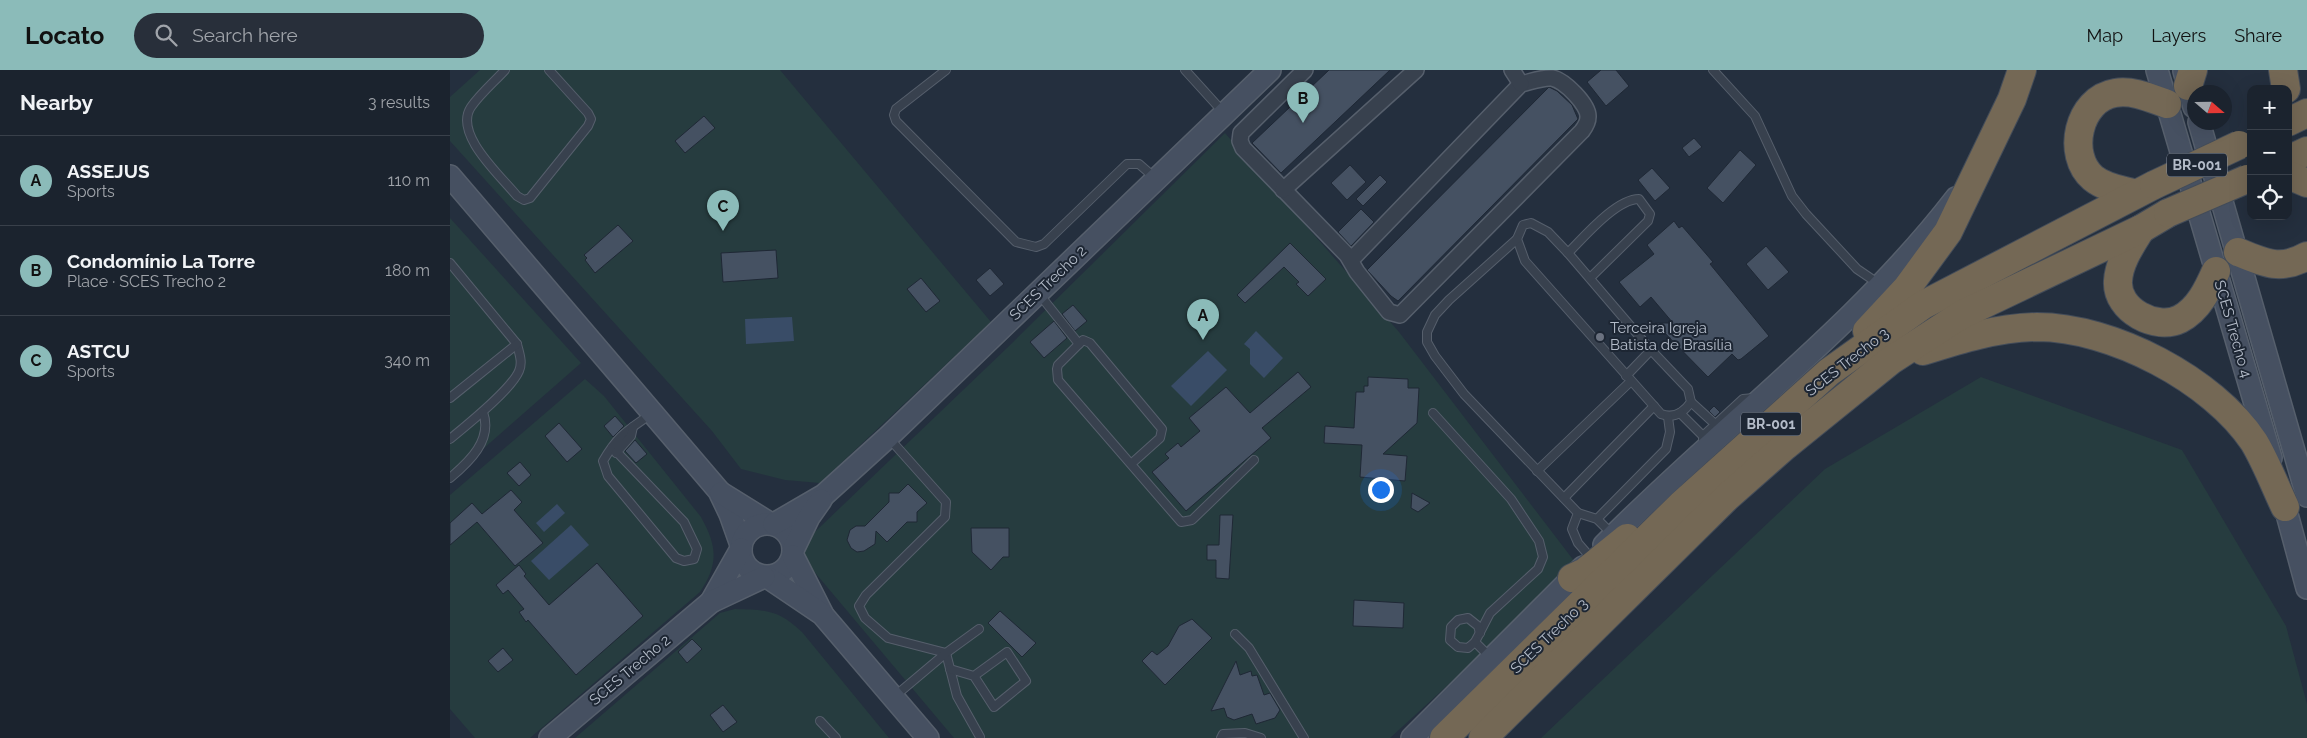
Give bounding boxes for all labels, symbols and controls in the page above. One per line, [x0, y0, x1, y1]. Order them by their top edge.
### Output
search box [134, 13, 484, 58]
text: Locato [25, 21, 104, 50]
icon: search [152, 21, 180, 49]
text: Search here [192, 24, 298, 46]
text: Map [2087, 25, 2123, 46]
text: Layers [2151, 25, 2206, 46]
text: Share [2234, 25, 2282, 46]
pin: B [1287, 82, 1319, 123]
north arrow [2187, 85, 2232, 130]
map controls [2247, 85, 2292, 220]
button: + [2247, 85, 2292, 130]
text: Nearby [20, 90, 93, 115]
text: 3 results [368, 93, 430, 112]
button: − [2247, 130, 2292, 175]
road number: BR-001 [2167, 154, 2227, 176]
text: ASSEJUS [67, 160, 150, 182]
text: A [31, 171, 41, 190]
text: 110 m [388, 171, 430, 190]
button: locate [2247, 175, 2292, 220]
text: Sports [67, 182, 115, 201]
pin: C [707, 190, 739, 231]
street label: SCES Trecho 2 [1006, 242, 1090, 324]
text: Condomínio La Torre [67, 250, 255, 272]
text: B [31, 261, 41, 280]
text: 180 m [385, 261, 430, 280]
text: Place · SCES Trecho 2 [67, 272, 226, 291]
street label: SCES Trecho 4 [2210, 278, 2256, 380]
pin: A [1187, 299, 1219, 340]
place label: Terceira Igreja Batista de Brasília [1610, 319, 1732, 354]
street label: SCES Trecho 3 [1802, 324, 1892, 400]
marker: Terceira Igreja Batista de Brasília [1594, 331, 1606, 343]
text: ASTCU [67, 340, 130, 362]
text: C [31, 351, 41, 370]
text: 340 m [384, 351, 430, 370]
text: Sports [67, 362, 115, 381]
road number: BR-001 [1741, 412, 1801, 436]
your location [1368, 477, 1394, 503]
street label: SCES Trecho 3 [1507, 595, 1591, 677]
street label: SCES Trecho 2 [586, 631, 674, 709]

